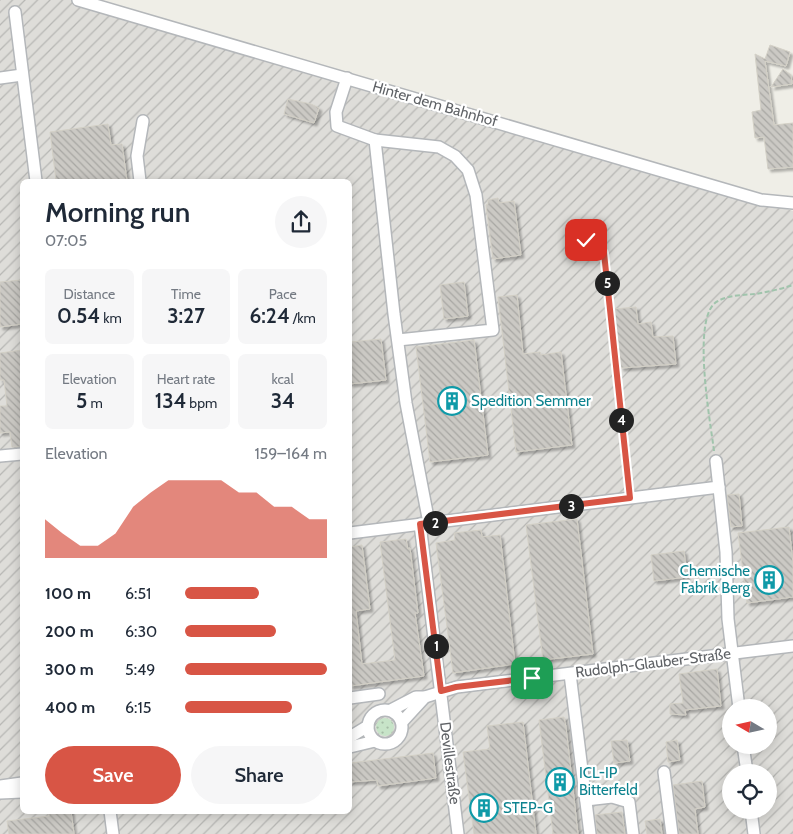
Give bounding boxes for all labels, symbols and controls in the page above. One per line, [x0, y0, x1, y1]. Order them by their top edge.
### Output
street label: Hinter dem Bahnhof [370, 78, 500, 130]
text: Morning run [45, 195, 190, 229]
button: share [275, 196, 327, 248]
pin [565, 219, 607, 261]
icon: check [572, 226, 600, 254]
text: 07:05 [45, 231, 87, 250]
pin: 5 [594, 270, 620, 296]
text: 5 [604, 274, 611, 292]
text: Distance [64, 285, 115, 303]
text: Time [171, 285, 201, 303]
text: Pace [269, 285, 297, 303]
text: 0.54 [57, 303, 100, 328]
text: 3:27 [167, 303, 205, 328]
text: 6:24 [249, 303, 290, 328]
text: km [100, 309, 122, 327]
text: /km [290, 309, 316, 327]
text: Elevation [62, 370, 117, 388]
text: Heart rate [157, 370, 215, 388]
text: kcal [271, 370, 294, 388]
building icon: Spedition Semmer [437, 386, 467, 416]
text: 5 [76, 388, 87, 413]
text: 134 [155, 388, 186, 413]
text: 34 [271, 388, 295, 413]
place label: Spedition Semmer [471, 392, 591, 410]
text: m [87, 394, 103, 412]
text: bpm [186, 394, 217, 412]
pin: 4 [608, 408, 634, 432]
text: 4 [617, 411, 626, 429]
text: Elevation [45, 444, 108, 463]
text: 159–164 m [254, 444, 327, 463]
pin: 3 [558, 494, 584, 518]
text: 3 [568, 497, 575, 515]
pin: 2 [422, 510, 448, 536]
text: 2 [432, 514, 439, 532]
place label: Chemische Fabrik Berg [680, 562, 751, 597]
building icon: Chemische Fabrik Berg [754, 565, 784, 595]
text: 100 m [45, 584, 91, 603]
text: 6:51 [125, 584, 151, 603]
text: 200 m [45, 622, 94, 641]
text: 6:30 [125, 622, 157, 641]
pin: 1 [424, 634, 448, 658]
text: 1 [434, 637, 439, 655]
street label: Rudolph-Glauber-Straße [574, 644, 732, 681]
pin [511, 657, 553, 699]
text: 300 m [45, 660, 94, 679]
text: 5:49 [125, 660, 155, 679]
icon: arrive [518, 664, 546, 692]
text: 400 m [45, 698, 95, 717]
text: 6:15 [125, 698, 151, 717]
north arrow [722, 699, 778, 754]
map controls [722, 699, 777, 819]
street label: Devillestraße [436, 721, 464, 806]
button: Save [45, 746, 181, 804]
button: Share [191, 746, 327, 804]
place label: ICL-IP Bitterfeld [579, 764, 638, 799]
button: locate [722, 764, 777, 819]
building icon: ICL-IP Bitterfeld [545, 767, 575, 797]
building icon: STEP-G [469, 793, 499, 823]
place label: STEP-G [503, 799, 553, 817]

